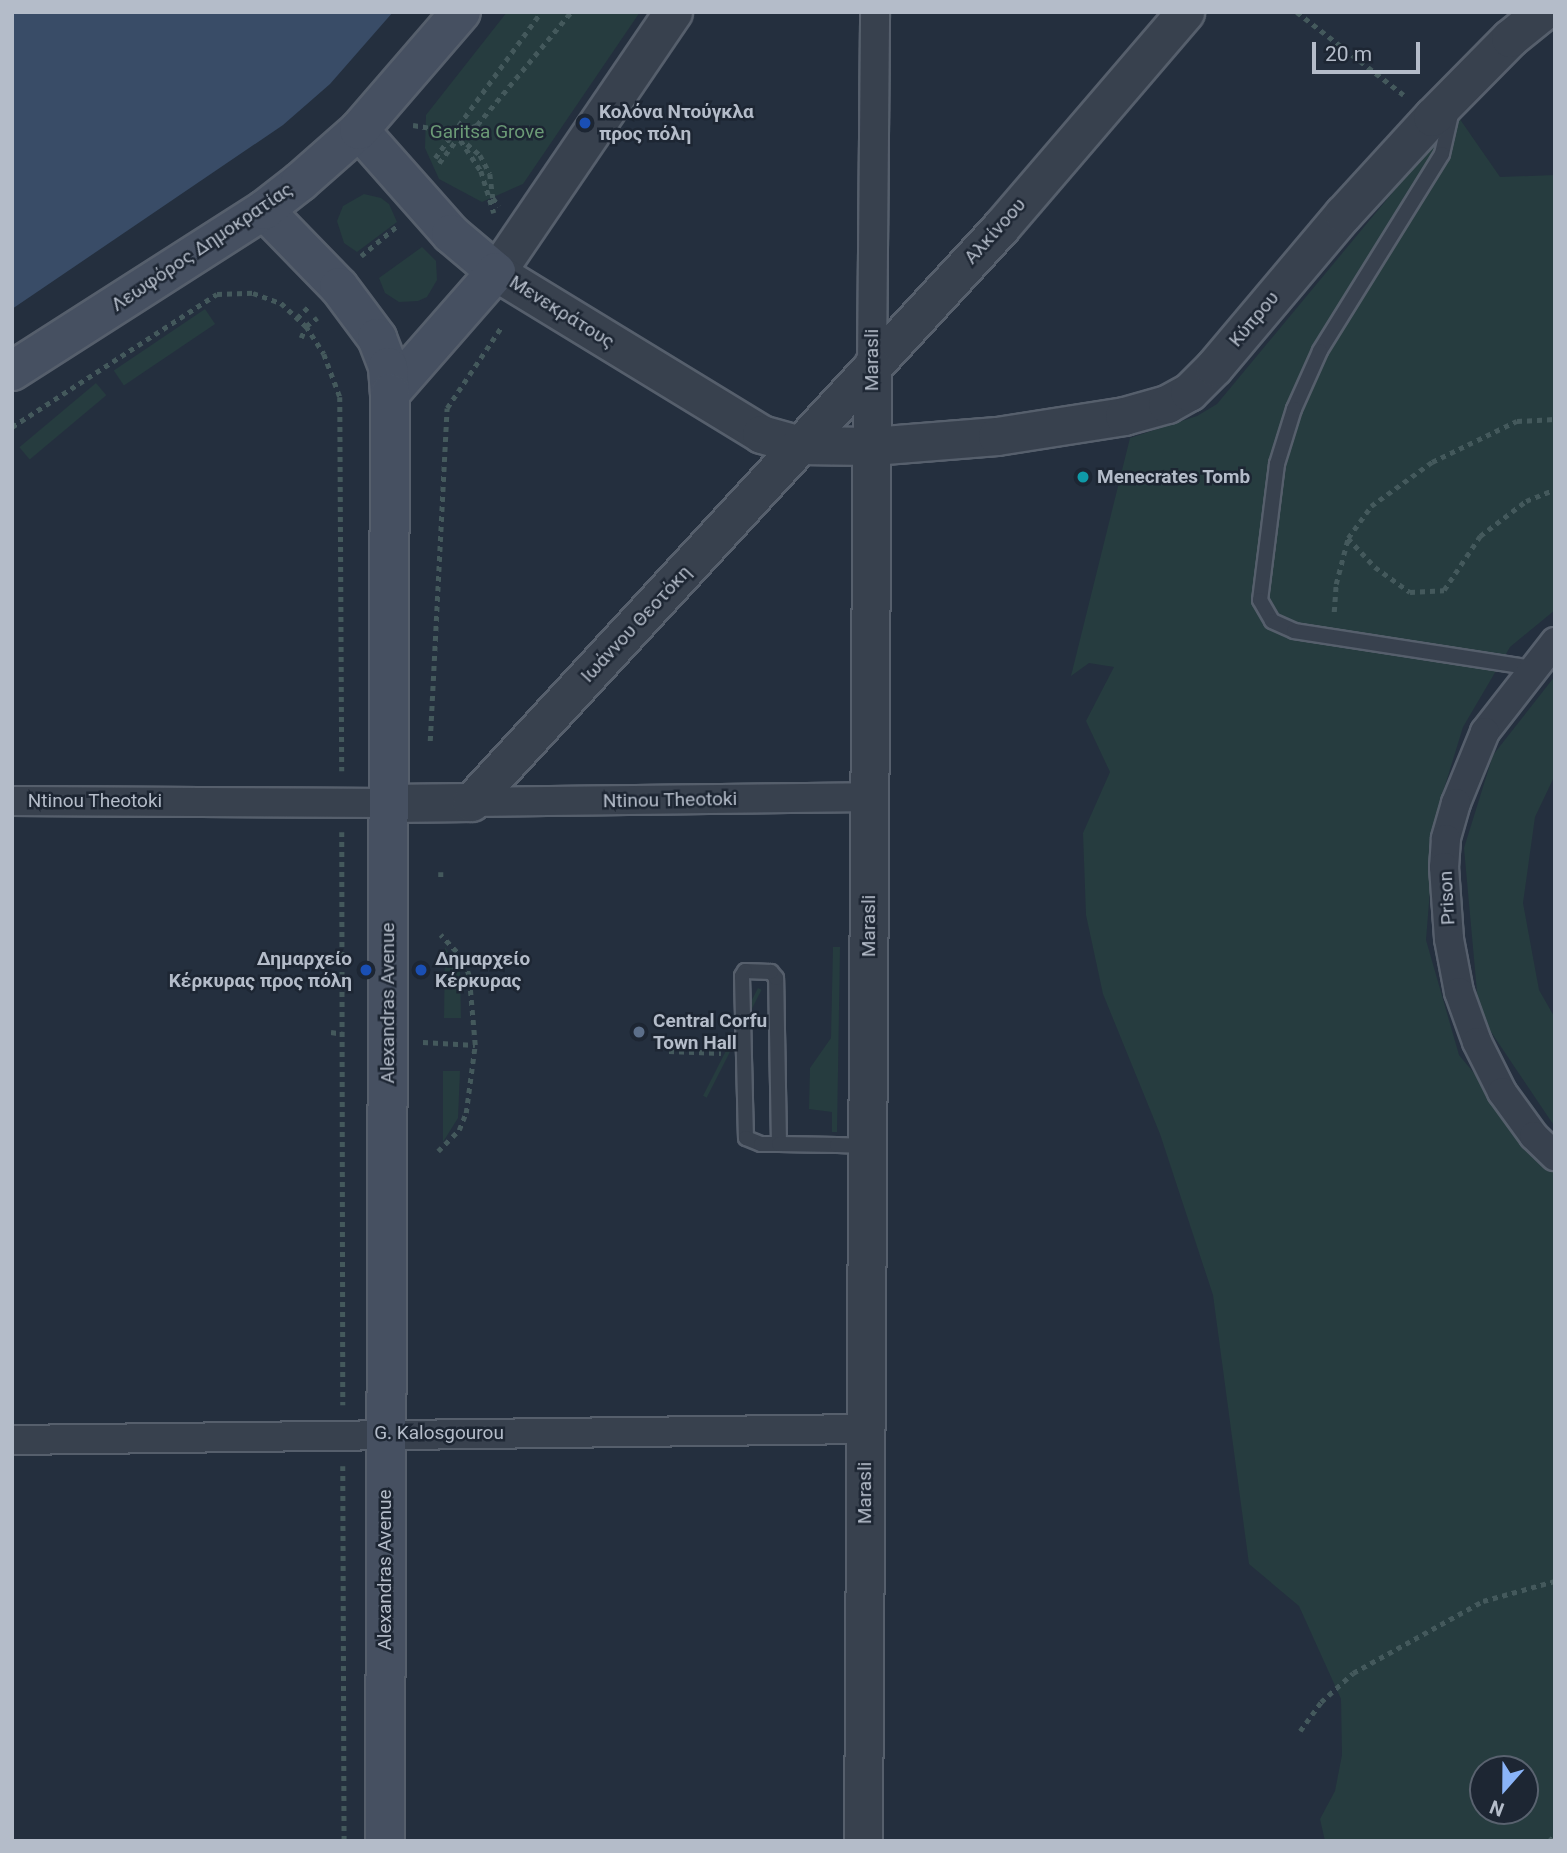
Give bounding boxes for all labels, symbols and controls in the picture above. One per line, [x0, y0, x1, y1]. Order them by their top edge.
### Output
scale bar [1315, 28, 1424, 72]
text: 20 m [1325, 42, 1372, 66]
place label: Κολόνα Ντούγκλα προς πόλη [599, 101, 754, 145]
marker: Κολόνα Ντούγκλα προς πόλη [577, 115, 593, 131]
park label: Garitsa Grove [430, 121, 544, 143]
street label: Λεωφόρος Δημοκρατίας [107, 178, 297, 316]
street label: Αλκίνοου [959, 193, 1031, 269]
street label: Μενεκράτους [505, 271, 619, 353]
street label: Κύπρου [1224, 287, 1284, 351]
street label: Marasli [861, 329, 883, 391]
place label: Menecrates Tomb [1097, 466, 1251, 488]
marker: Menecrates Tomb [1075, 469, 1091, 485]
street label: Ιωάννου Θεοτόκη [576, 561, 696, 687]
street label: Ntinou Theotoki [602, 787, 738, 813]
street label: Ntinou Theotoki [28, 790, 162, 812]
street label: Prison [1434, 870, 1460, 926]
street label: Marasli [858, 895, 880, 957]
street label: Alexandras Avenue [377, 922, 399, 1084]
place label: Δημαρχείο Κέρκυρας προς πόλη [169, 948, 352, 992]
place label: Δημαρχείο Κέρκυρας [435, 948, 530, 992]
marker: Δημαρχείο Κέρκυρας προς πόλη [358, 962, 374, 978]
marker: Δημαρχείο Κέρκυρας [413, 962, 429, 978]
place label: Central Corfu Town Hall [653, 1010, 767, 1054]
marker: Central Corfu Town Hall [631, 1024, 647, 1040]
street label: G. Kalosgourou [374, 1422, 504, 1444]
street label: Marasli [854, 1462, 876, 1524]
street label: Alexandras Avenue [374, 1489, 396, 1651]
north arrow [1469, 1755, 1539, 1825]
text: N [1487, 1795, 1507, 1821]

